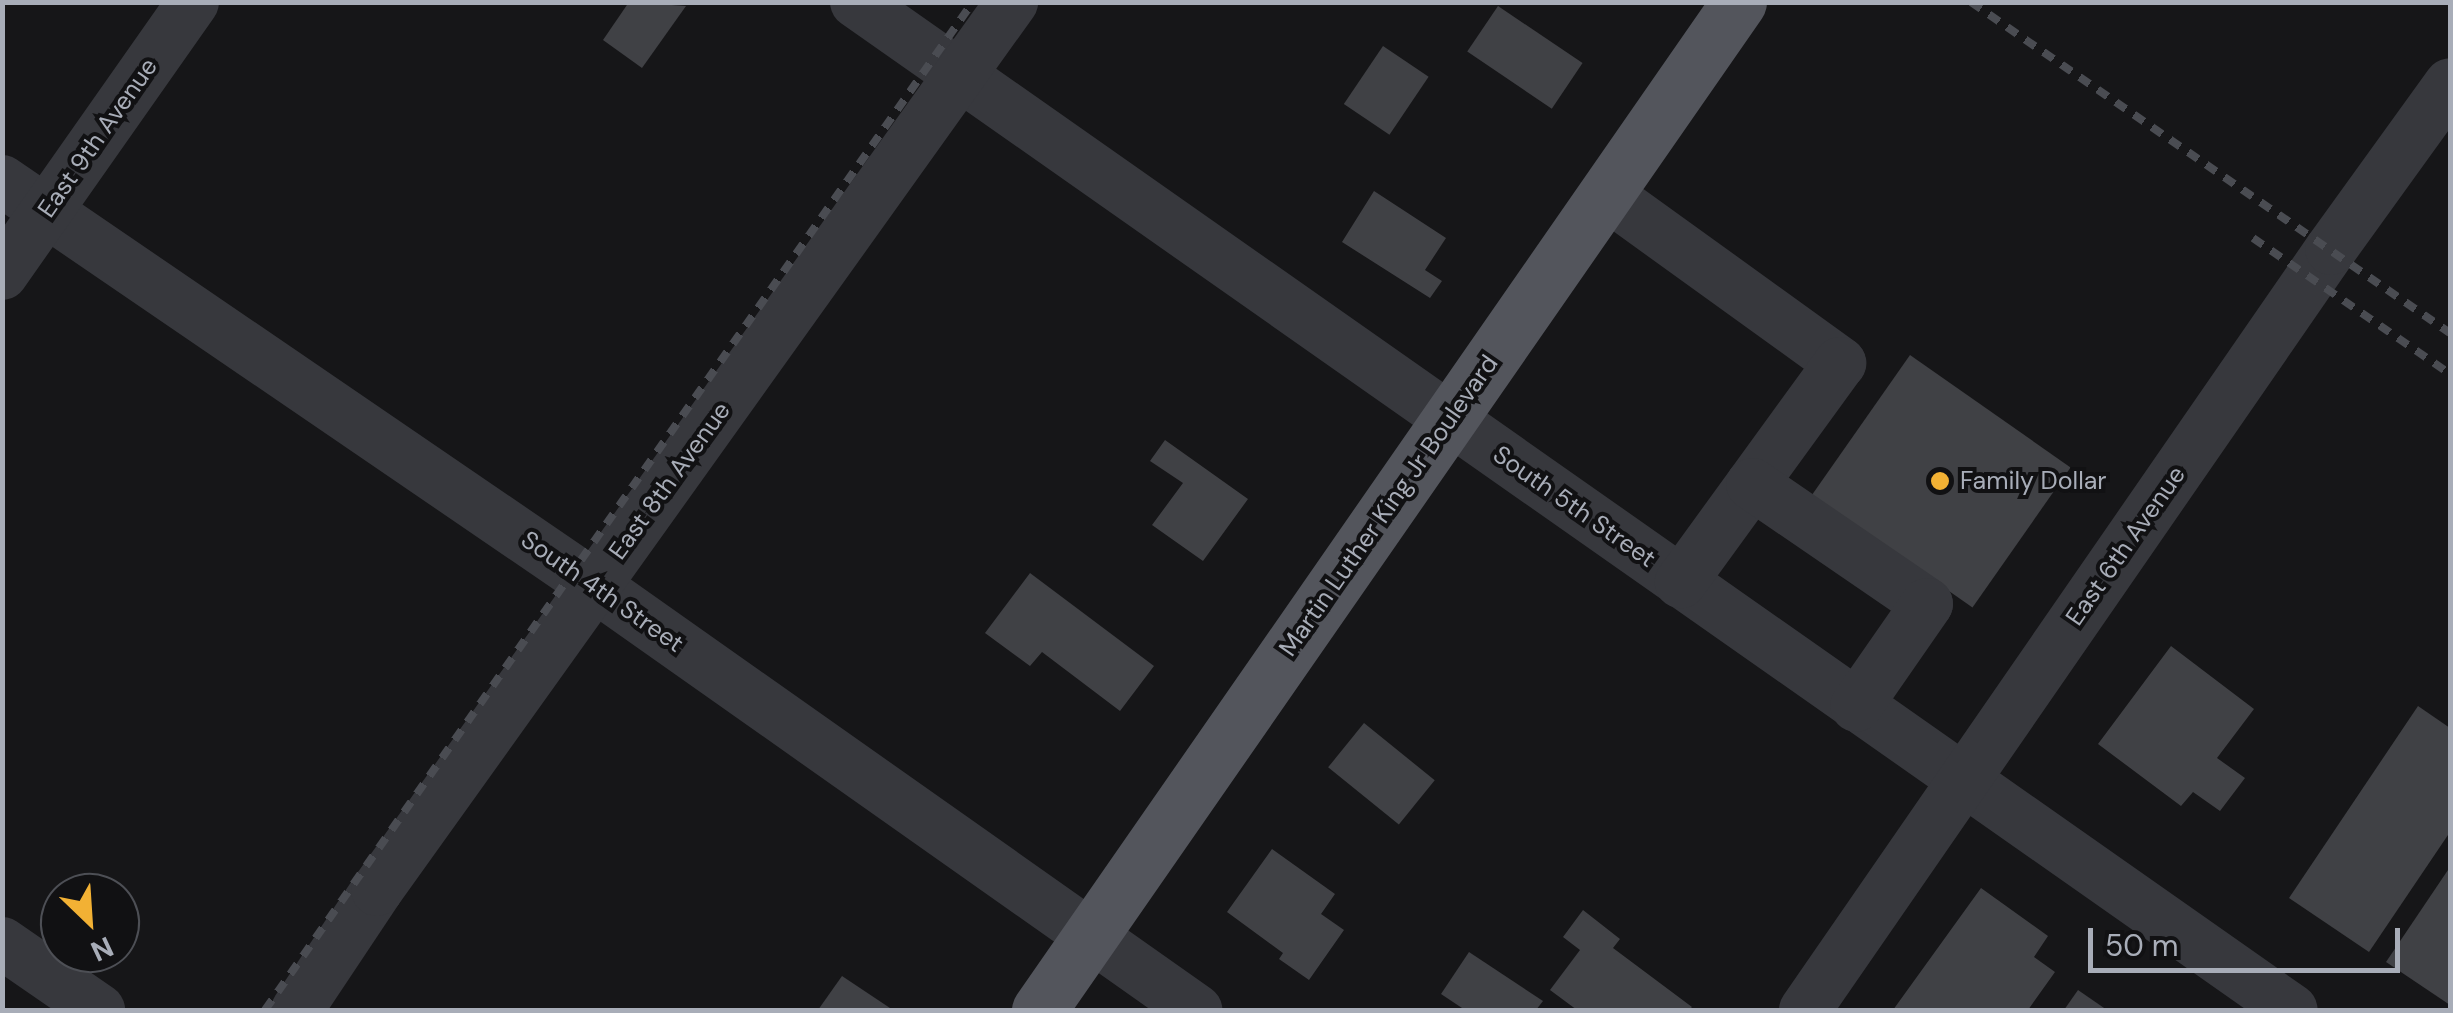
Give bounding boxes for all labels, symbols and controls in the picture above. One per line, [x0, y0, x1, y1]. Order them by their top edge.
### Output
street label: East 9th Avenue [32, 53, 164, 223]
street label: Martin Luther King Jr Boulevard [1273, 350, 1505, 662]
street label: East 8th Avenue [603, 396, 737, 566]
street label: South 5th Street [1487, 440, 1661, 574]
street label: East 6th Avenue [2060, 461, 2192, 631]
place label: Family Dollar [1960, 466, 2107, 496]
marker: Family Dollar [1929, 470, 1951, 492]
street label: South 4th Street [515, 525, 689, 659]
north arrow [40, 873, 140, 973]
scale bar [2093, 908, 2406, 970]
text: 50 m [2105, 926, 2179, 965]
text: N [85, 928, 119, 970]

